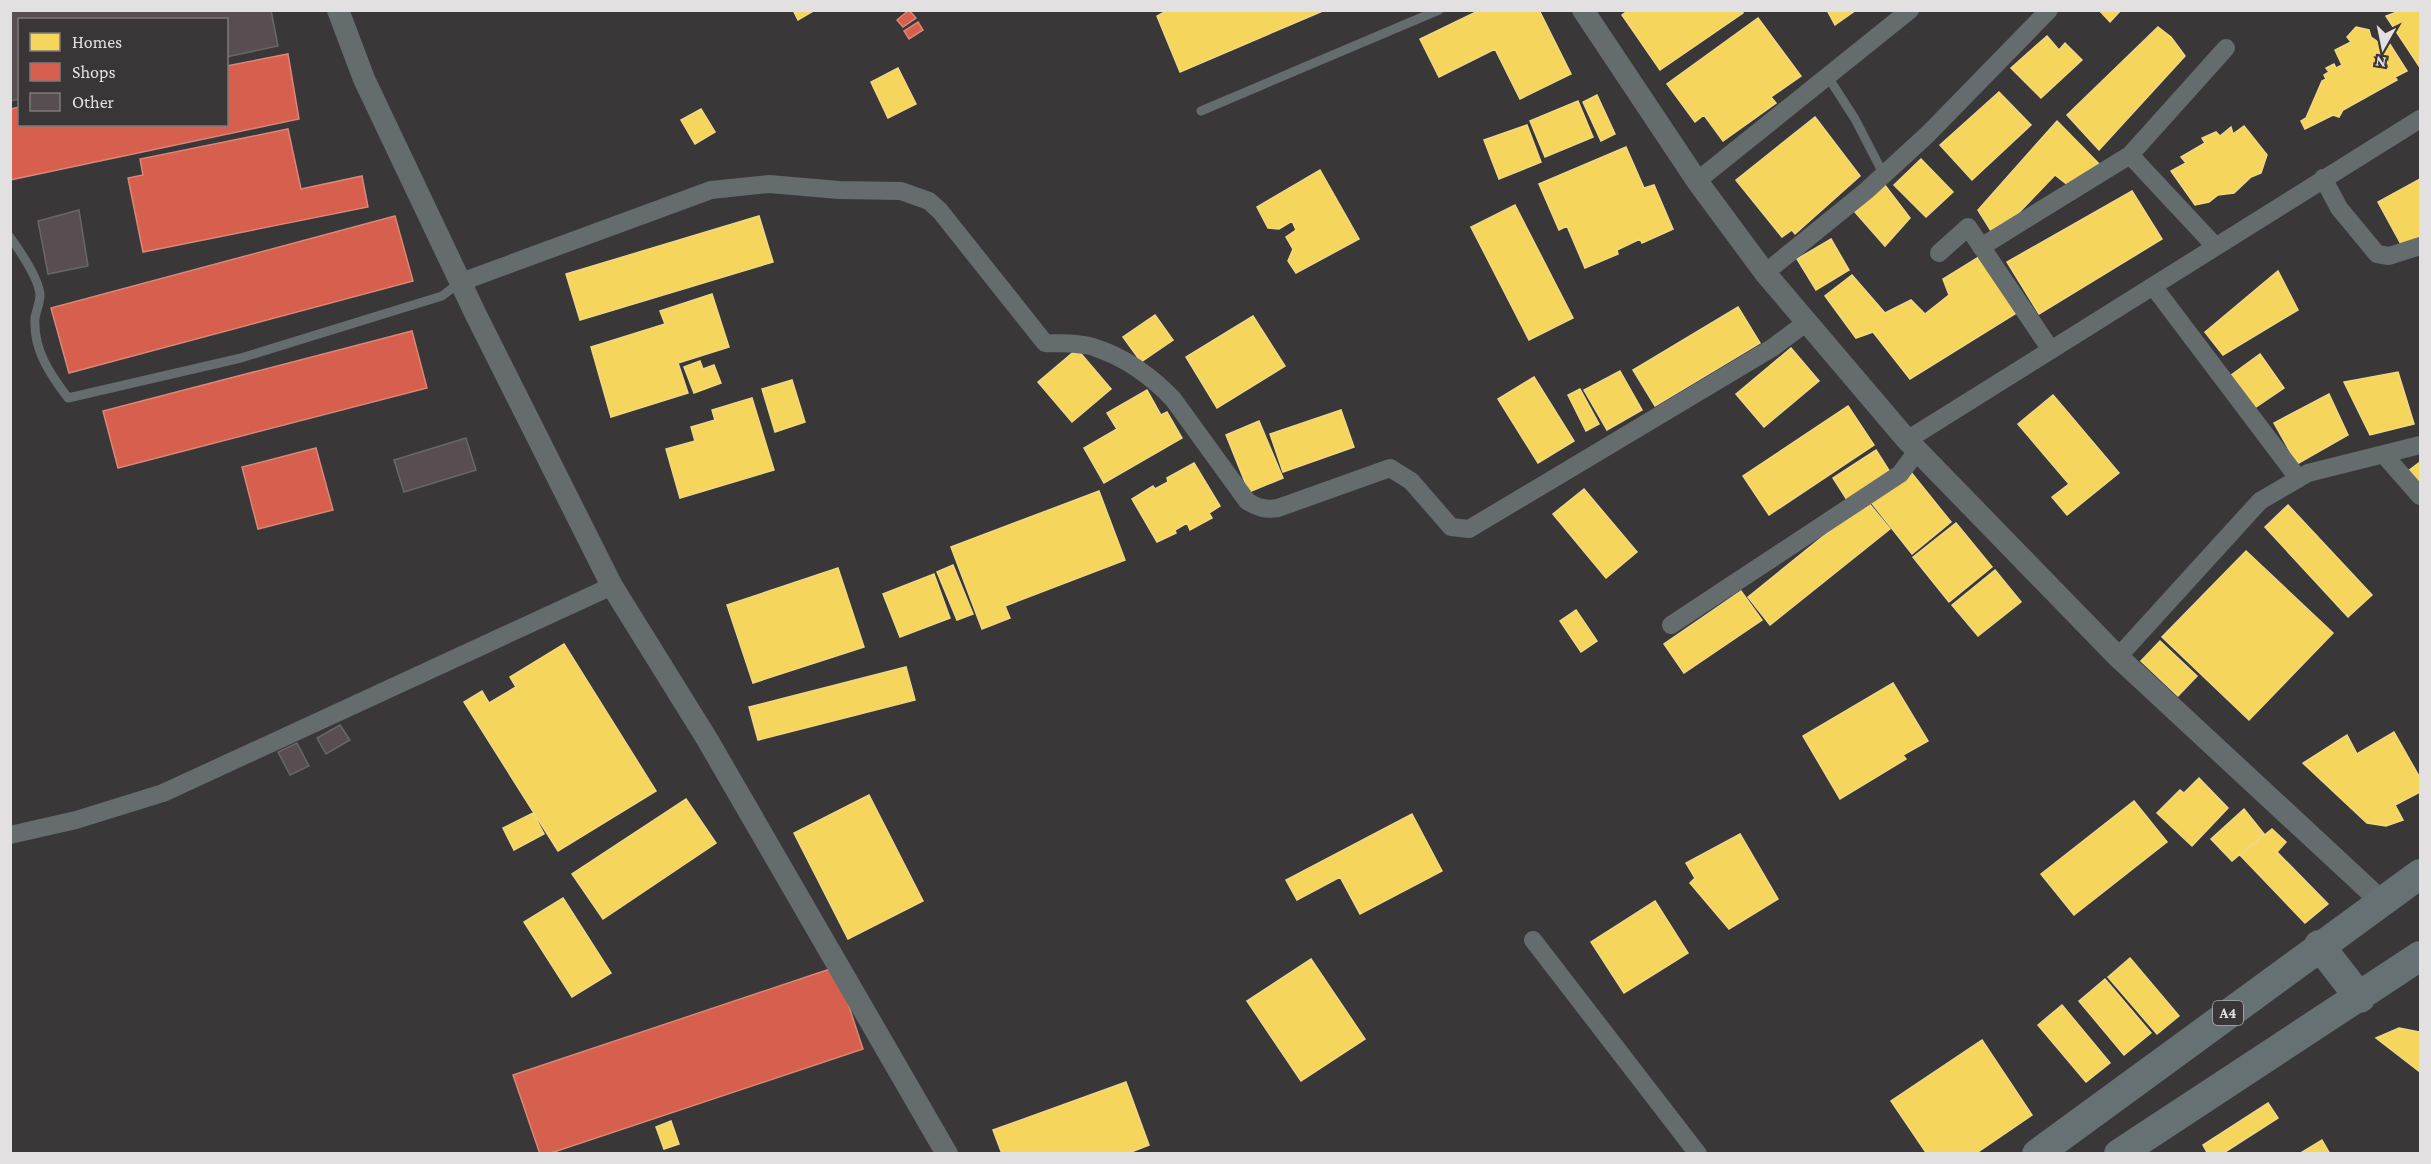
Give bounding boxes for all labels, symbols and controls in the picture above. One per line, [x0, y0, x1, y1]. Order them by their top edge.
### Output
legend [18, 18, 228, 126]
north arrow [2353, 18, 2413, 78]
text: Homes [72, 32, 122, 52]
text: N [2374, 53, 2387, 72]
text: Shops [72, 62, 116, 82]
text: Other [72, 92, 115, 112]
road number: A4 [2213, 1001, 2243, 1025]

